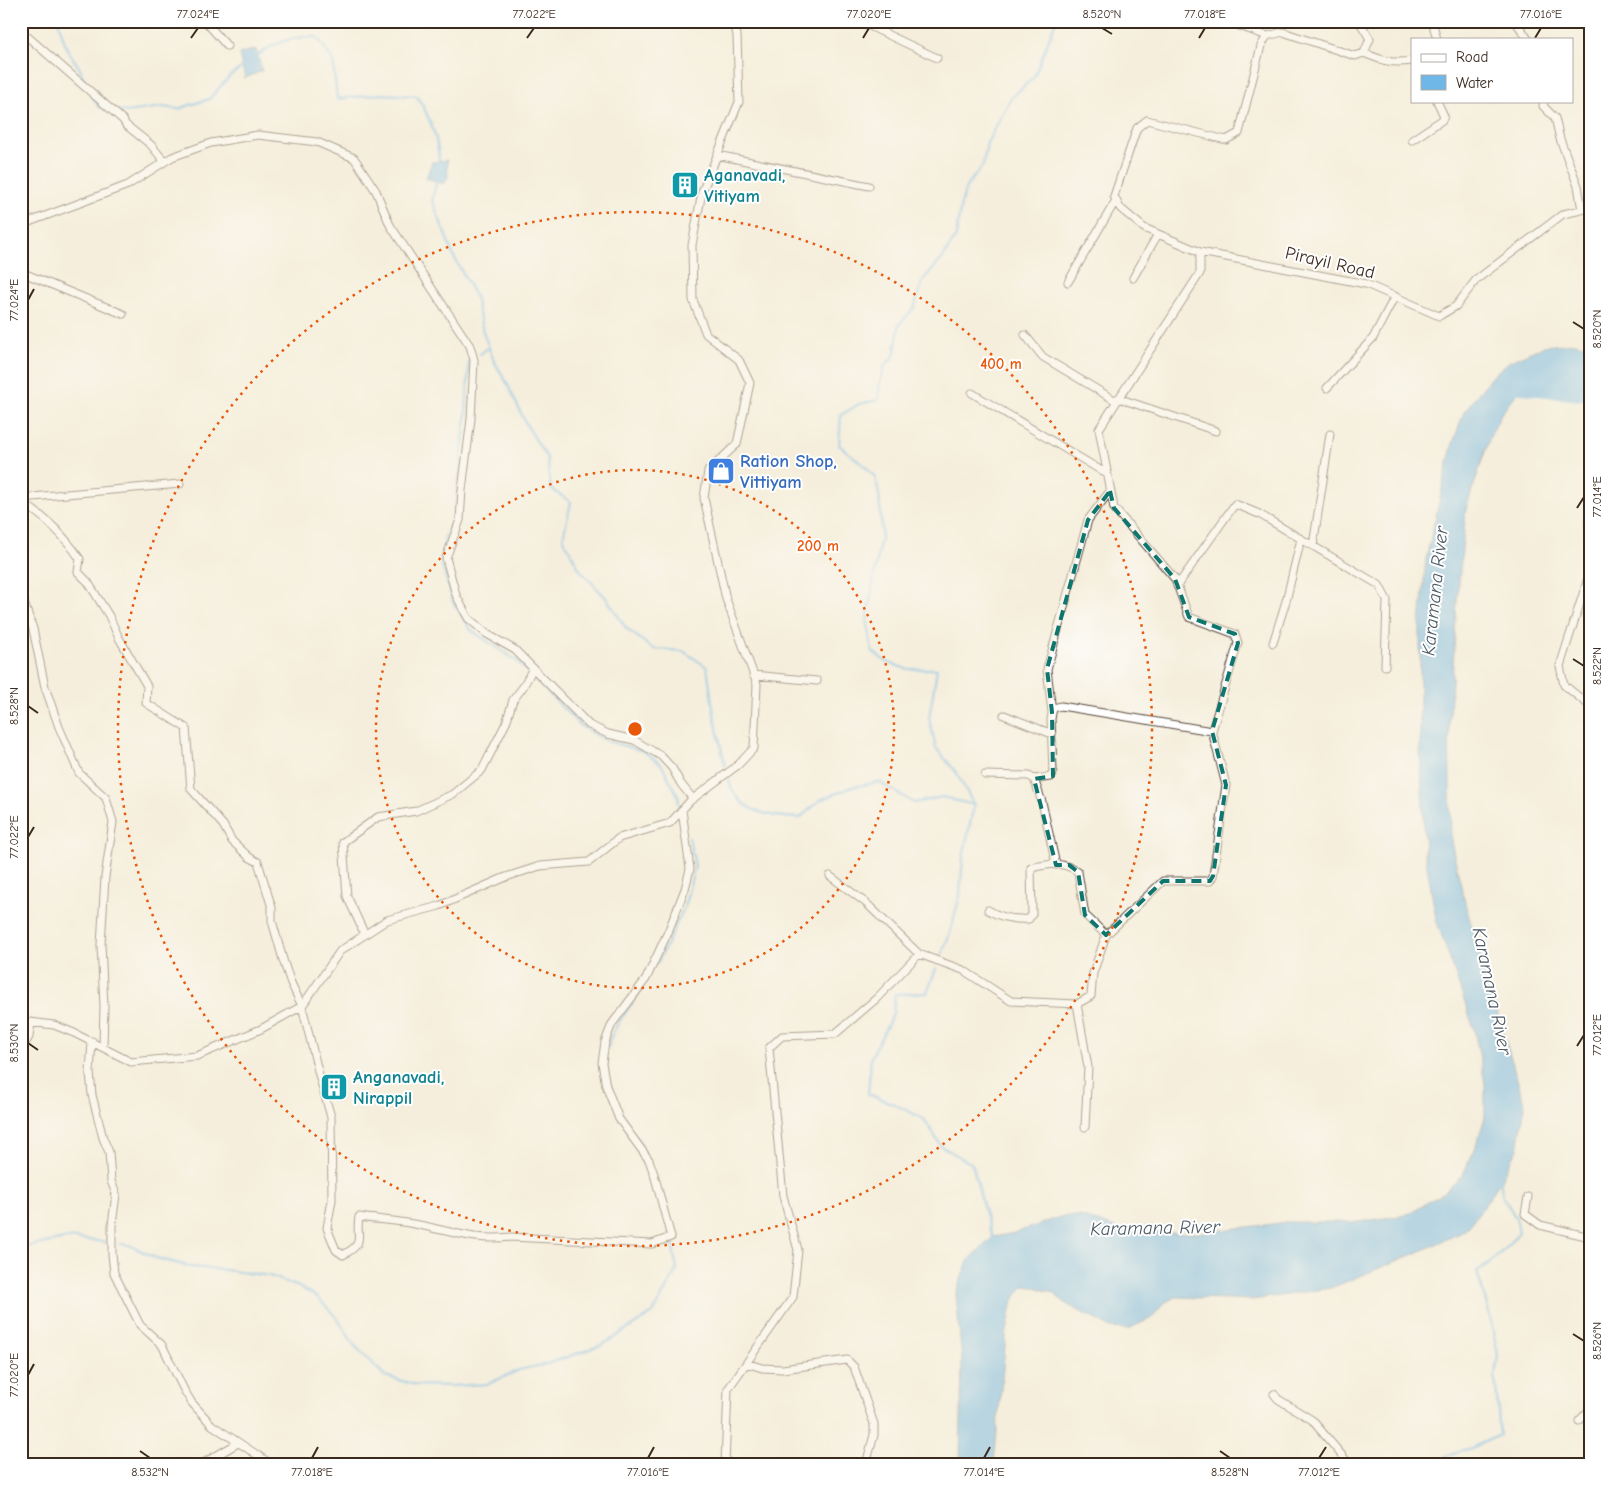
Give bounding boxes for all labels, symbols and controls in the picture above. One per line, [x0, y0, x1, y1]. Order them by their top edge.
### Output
text: 77.024°E [177, 7, 219, 21]
text: 77.022°E [512, 7, 556, 21]
text: 77.020°E [847, 7, 891, 21]
text: 8.520°N [1083, 7, 1121, 21]
text: 77.018°E [1184, 7, 1226, 21]
text: 77.016°E [1520, 7, 1562, 21]
legend [1411, 38, 1574, 102]
text: Road [1456, 48, 1488, 66]
text: Water [1456, 74, 1493, 92]
place label: Aganavadi, Vitiyam [704, 165, 786, 207]
building icon: Aganavadi, Vitiyam [670, 170, 700, 200]
street label: Pirayil Road [1283, 243, 1377, 283]
text: 77.024°E [7, 279, 21, 321]
text: 8.520°N [1590, 310, 1604, 348]
text: 400 m [980, 355, 1022, 373]
place label: Ration Shop, Vittiyam [740, 451, 837, 493]
shop icon: Ration Shop, Vittiyam [706, 456, 736, 486]
text: 77.014°E [1590, 476, 1604, 518]
water label: Karamana River [1417, 524, 1453, 657]
text: 200 m [797, 537, 839, 555]
text: 8.522°N [1590, 647, 1604, 685]
text: 8.528°N [7, 687, 21, 725]
centre of rings [626, 720, 644, 738]
text: 77.022°E [7, 815, 21, 859]
water label: Karamana River [1468, 925, 1517, 1058]
text: 77.012°E [1590, 1014, 1604, 1056]
text: 8.530°N [7, 1024, 21, 1062]
place label: Anganavadi, Nirappil [353, 1067, 444, 1109]
building icon: Anganavadi, Nirappil [319, 1072, 349, 1102]
water label: Karamana River [1090, 1216, 1222, 1240]
text: 8.526°N [1590, 1322, 1604, 1360]
text: 77.020°E [7, 1353, 21, 1397]
text: 8.532°N [131, 1465, 169, 1479]
text: 77.018°E [291, 1465, 333, 1479]
text: 77.016°E [627, 1465, 669, 1479]
text: 77.014°E [963, 1465, 1005, 1479]
text: 8.528°N [1211, 1465, 1249, 1479]
text: 77.012°E [1298, 1465, 1340, 1479]

